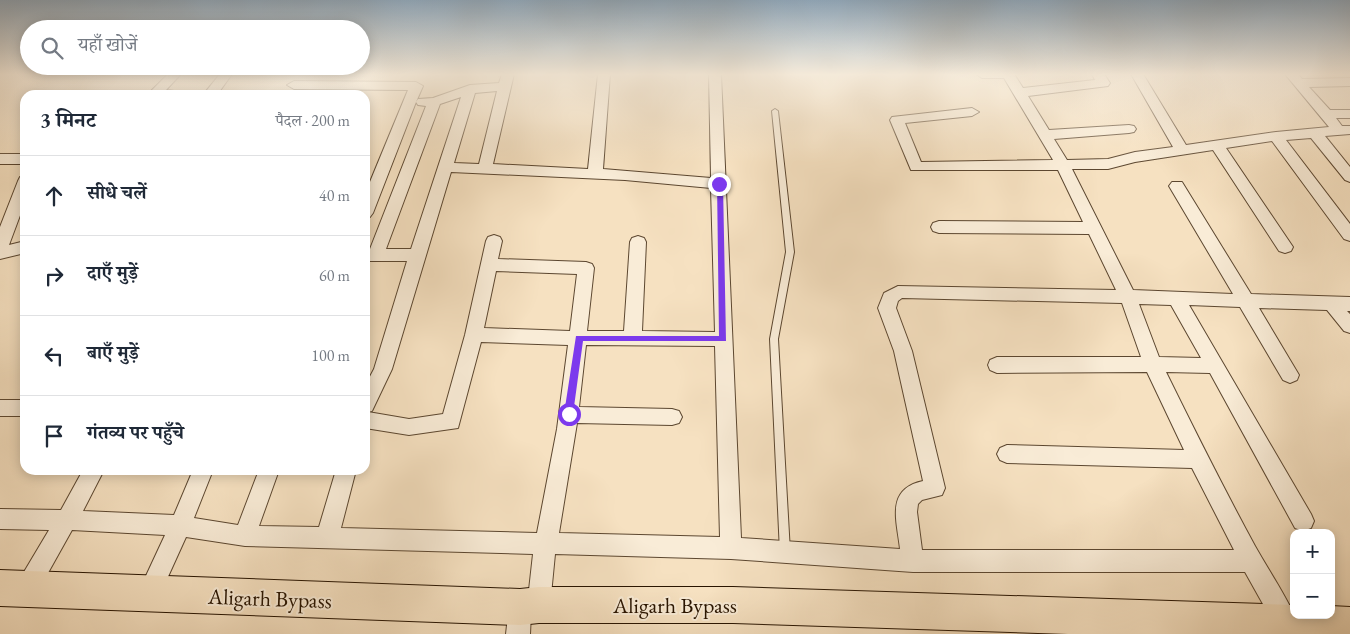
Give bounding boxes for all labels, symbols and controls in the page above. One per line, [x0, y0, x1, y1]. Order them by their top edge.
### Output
search box [20, 20, 370, 75]
text: यहाँ खोजें [78, 32, 137, 57]
icon: search [38, 34, 66, 62]
text: 3 मिनट [40, 106, 96, 133]
text: पैदल · 200 m [276, 110, 350, 131]
route end [708, 173, 731, 196]
text: सीधे चलें [87, 180, 147, 205]
icon: ahead [40, 182, 68, 210]
text: 40 m [319, 185, 350, 206]
text: दाएँ मुड़ें [87, 260, 138, 285]
icon: right [40, 262, 68, 290]
text: 60 m [319, 265, 350, 286]
text: बाएँ मुड़ें [87, 340, 139, 365]
icon: left [40, 342, 68, 370]
text: 100 m [311, 345, 350, 366]
route start [558, 403, 581, 426]
text: गंतव्य पर पहुँचे [87, 420, 184, 445]
icon: arrive [40, 422, 68, 450]
map controls [1290, 529, 1335, 619]
button: + [1290, 529, 1335, 574]
button: − [1290, 574, 1335, 619]
street label: Aligarh Bypass [207, 582, 332, 615]
street label: Aligarh Bypass [612, 591, 737, 620]

